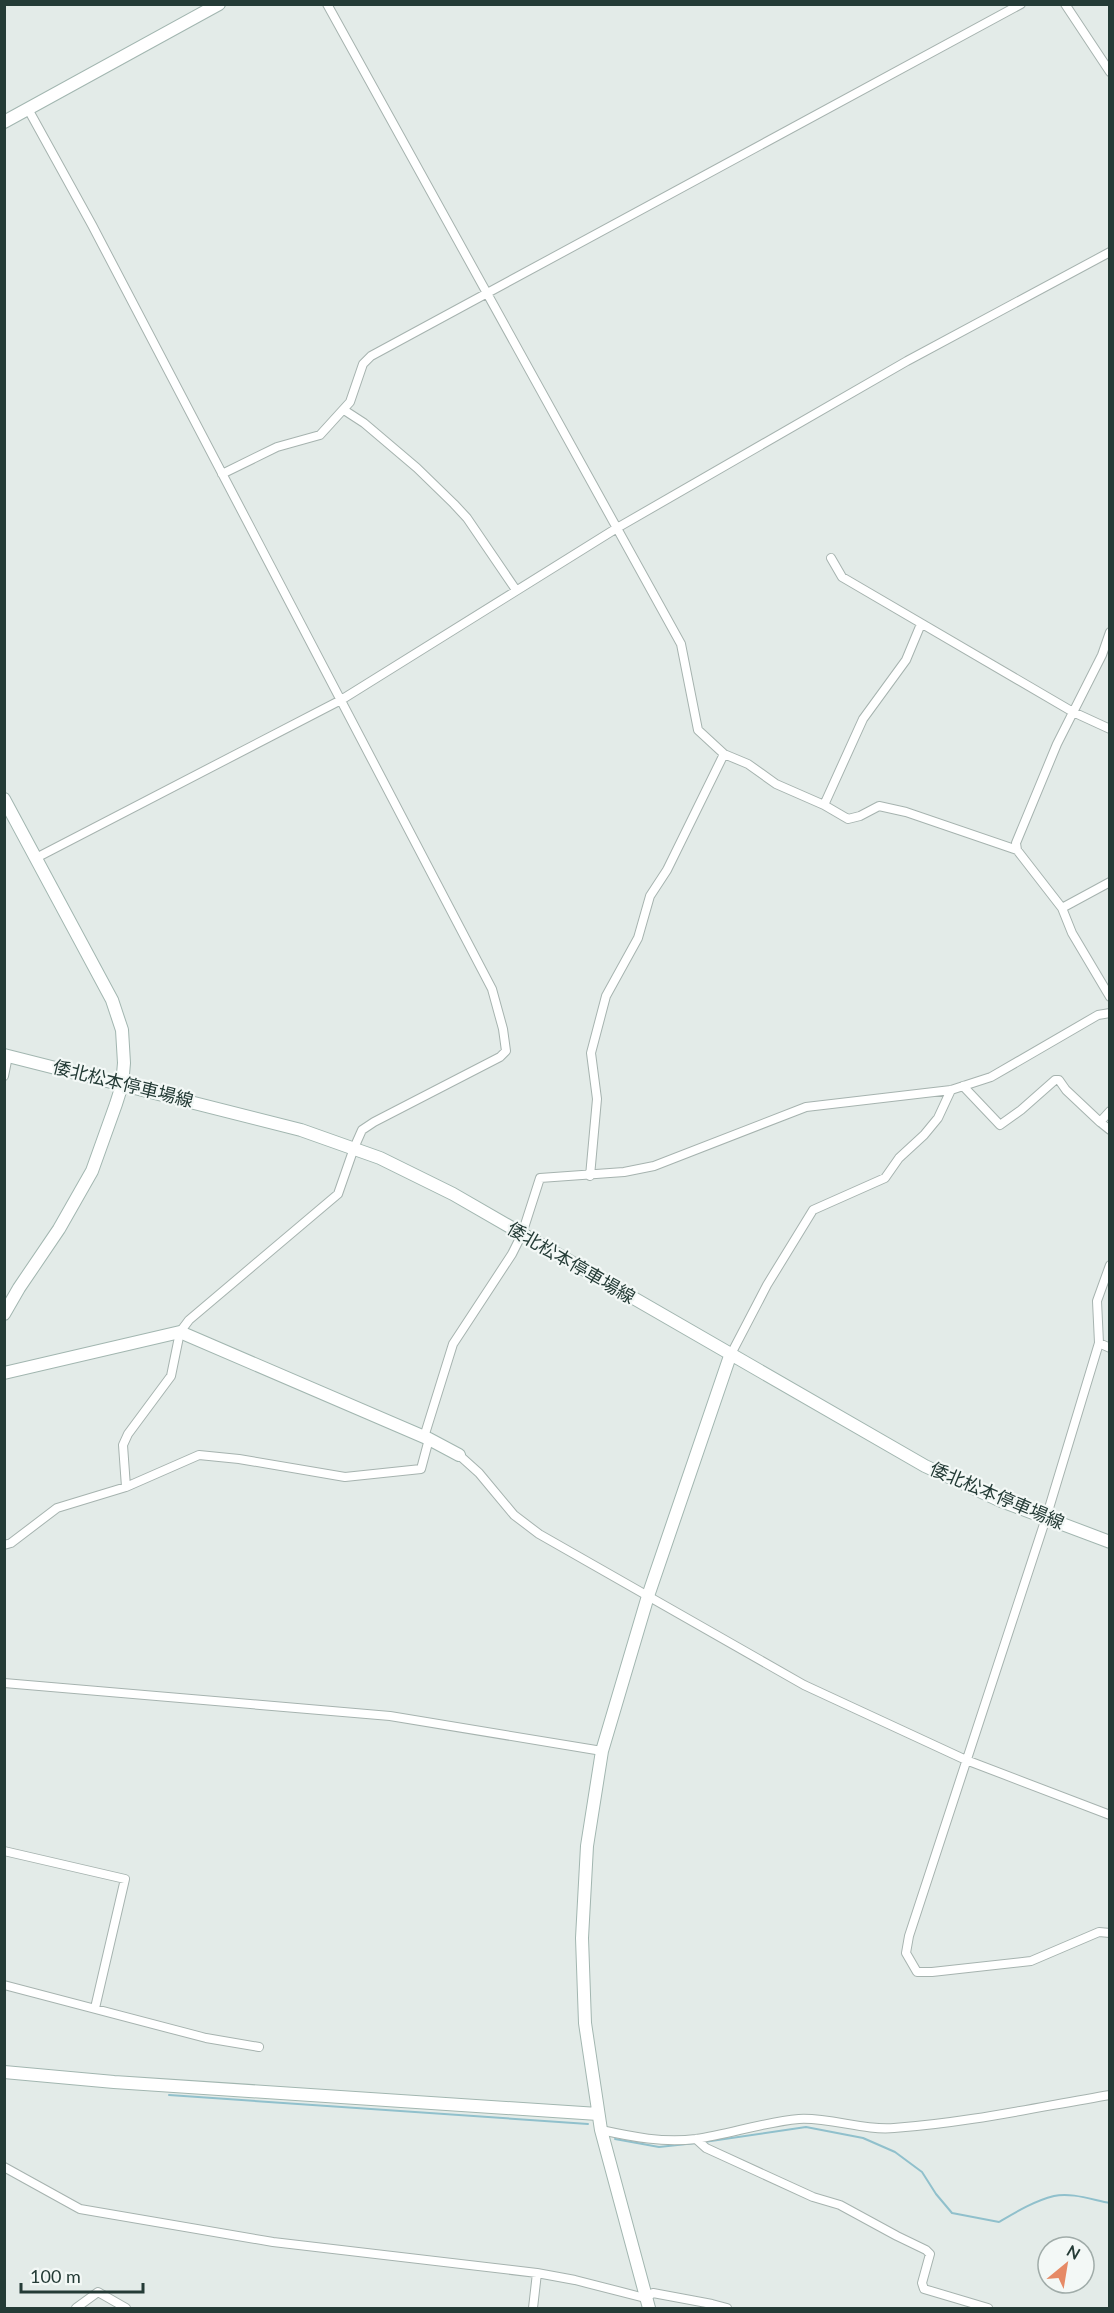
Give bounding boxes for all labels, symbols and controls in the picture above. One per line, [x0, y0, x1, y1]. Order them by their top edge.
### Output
street label: 倭北松本停車場線 [51, 1055, 196, 1111]
street label: 倭北松本停車場線 [504, 1217, 639, 1308]
street label: 倭北松本停車場線 [927, 1457, 1068, 1533]
north arrow [1036, 2235, 1096, 2295]
text: N [1064, 2240, 1084, 2263]
scale bar [21, 2256, 142, 2294]
text: 100 m [30, 2265, 81, 2287]

